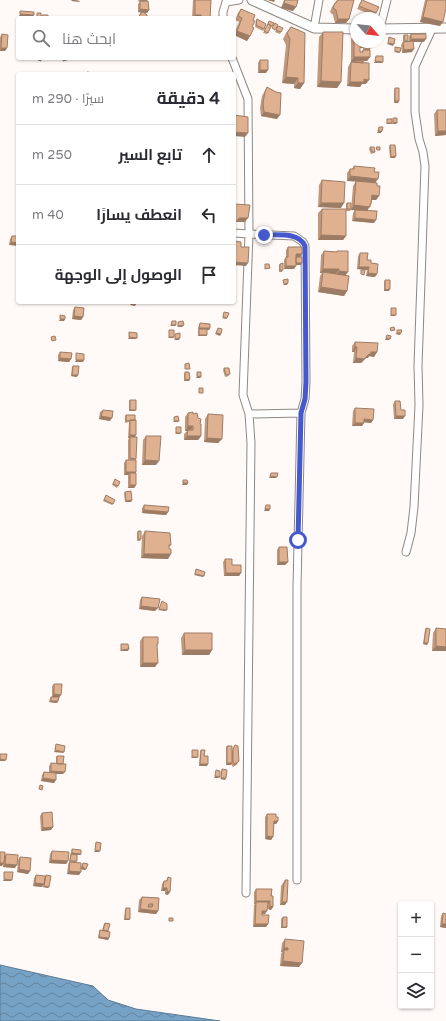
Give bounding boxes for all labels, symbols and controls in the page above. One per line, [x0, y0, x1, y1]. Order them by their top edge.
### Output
north arrow [350, 12, 386, 48]
search box [16, 16, 236, 60]
icon: search [30, 27, 52, 49]
text: ابحث هنا [62, 30, 116, 48]
text: 4 دقيقة [157, 88, 220, 109]
text: سيرًا · 290 m [32, 91, 104, 107]
icon: ahead [198, 144, 220, 166]
text: تابع السير [118, 146, 182, 164]
text: 250 m [32, 147, 72, 163]
icon: left [198, 204, 220, 226]
text: انعطف يسارًا [96, 206, 182, 224]
text: 40 m [32, 207, 64, 223]
route end [255, 226, 273, 244]
icon: arrive [198, 264, 220, 286]
text: الوصول إلى الوجهة [55, 266, 182, 284]
route start [289, 531, 307, 549]
map controls [398, 901, 434, 1009]
button: + [398, 901, 434, 937]
button: − [398, 937, 434, 973]
button: layers [398, 973, 434, 1009]

